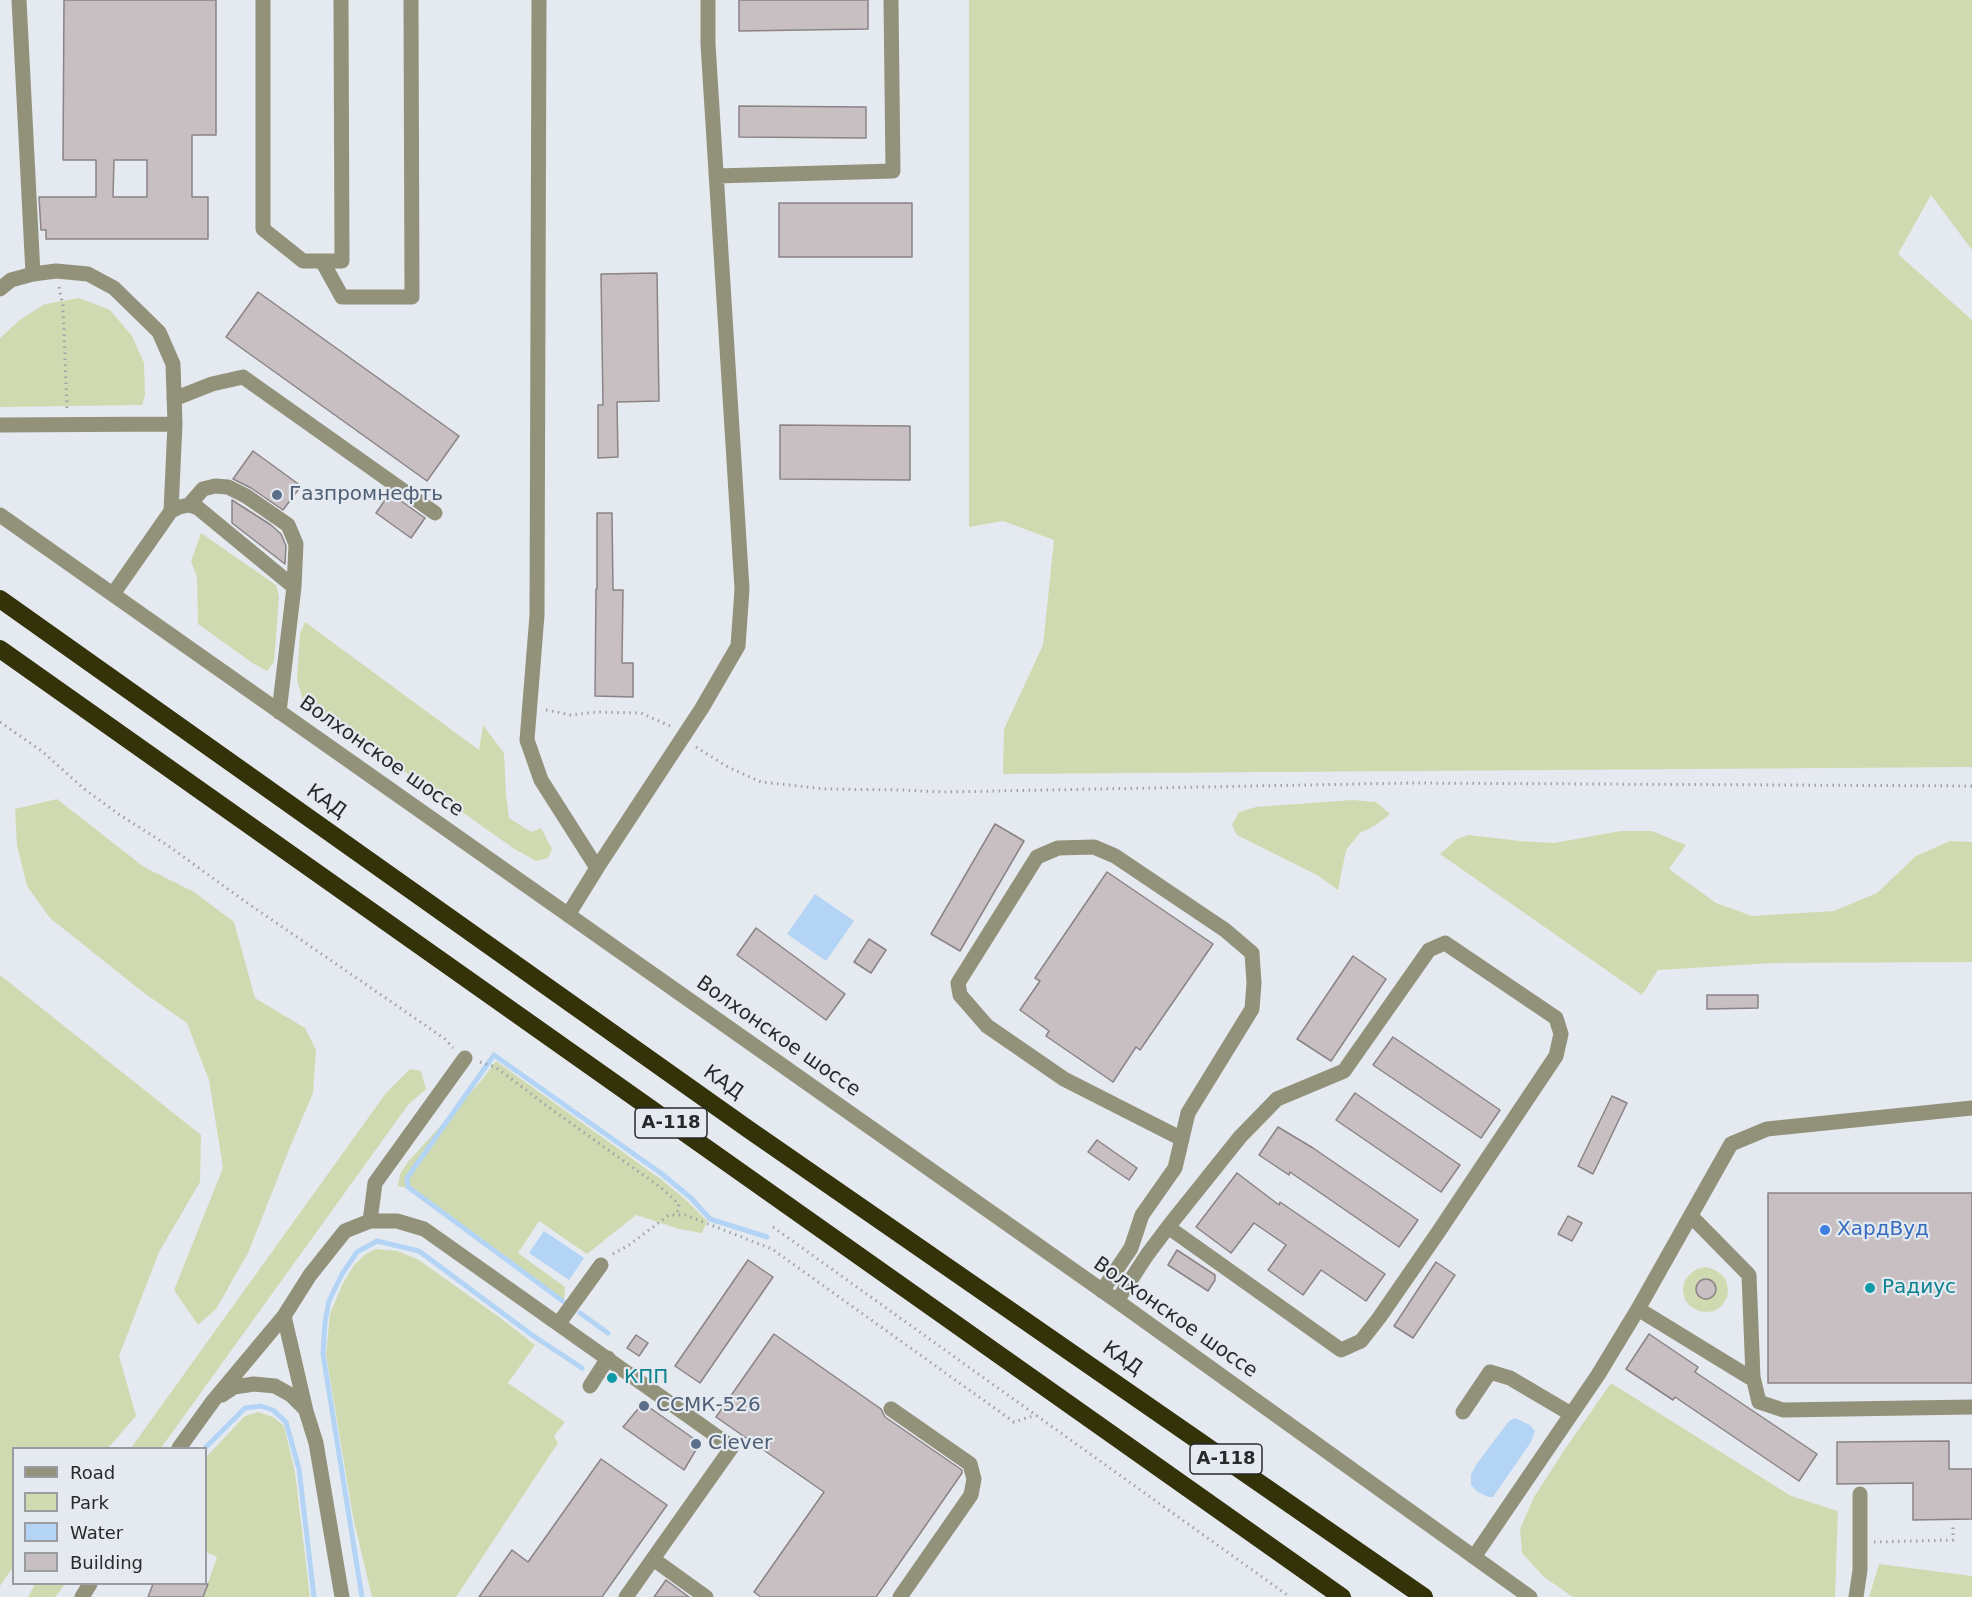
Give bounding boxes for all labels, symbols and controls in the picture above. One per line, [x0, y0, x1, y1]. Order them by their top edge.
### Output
place label: Газпромнефть [289, 483, 443, 507]
marker: Газпромнефть [270, 488, 284, 502]
street label: Волхонское шоссе [294, 691, 468, 823]
street label: КАД [301, 780, 351, 824]
street label: Волхонское шоссе [691, 971, 865, 1103]
street label: КАД [698, 1061, 748, 1105]
road number: А-118 [635, 1108, 707, 1138]
place label: ХардВуд [1837, 1218, 1929, 1242]
marker: ХардВуд [1818, 1223, 1832, 1237]
street label: Волхонское шоссе [1088, 1252, 1262, 1384]
place label: Радиус [1882, 1276, 1956, 1300]
marker: Радиус [1863, 1281, 1877, 1295]
street label: КАД [1097, 1337, 1147, 1381]
place label: КПП [624, 1366, 668, 1390]
marker: КПП [605, 1371, 619, 1385]
place label: ССМК-526 [656, 1394, 761, 1418]
marker: ССМК-526 [637, 1399, 651, 1413]
place label: Clever [708, 1432, 772, 1456]
marker: Clever [689, 1437, 703, 1451]
road number: А-118 [1190, 1444, 1262, 1474]
legend [12, 1447, 207, 1585]
text: Road [70, 1462, 115, 1483]
text: Park [70, 1492, 109, 1513]
text: Water [70, 1522, 123, 1543]
text: Building [70, 1552, 143, 1573]

